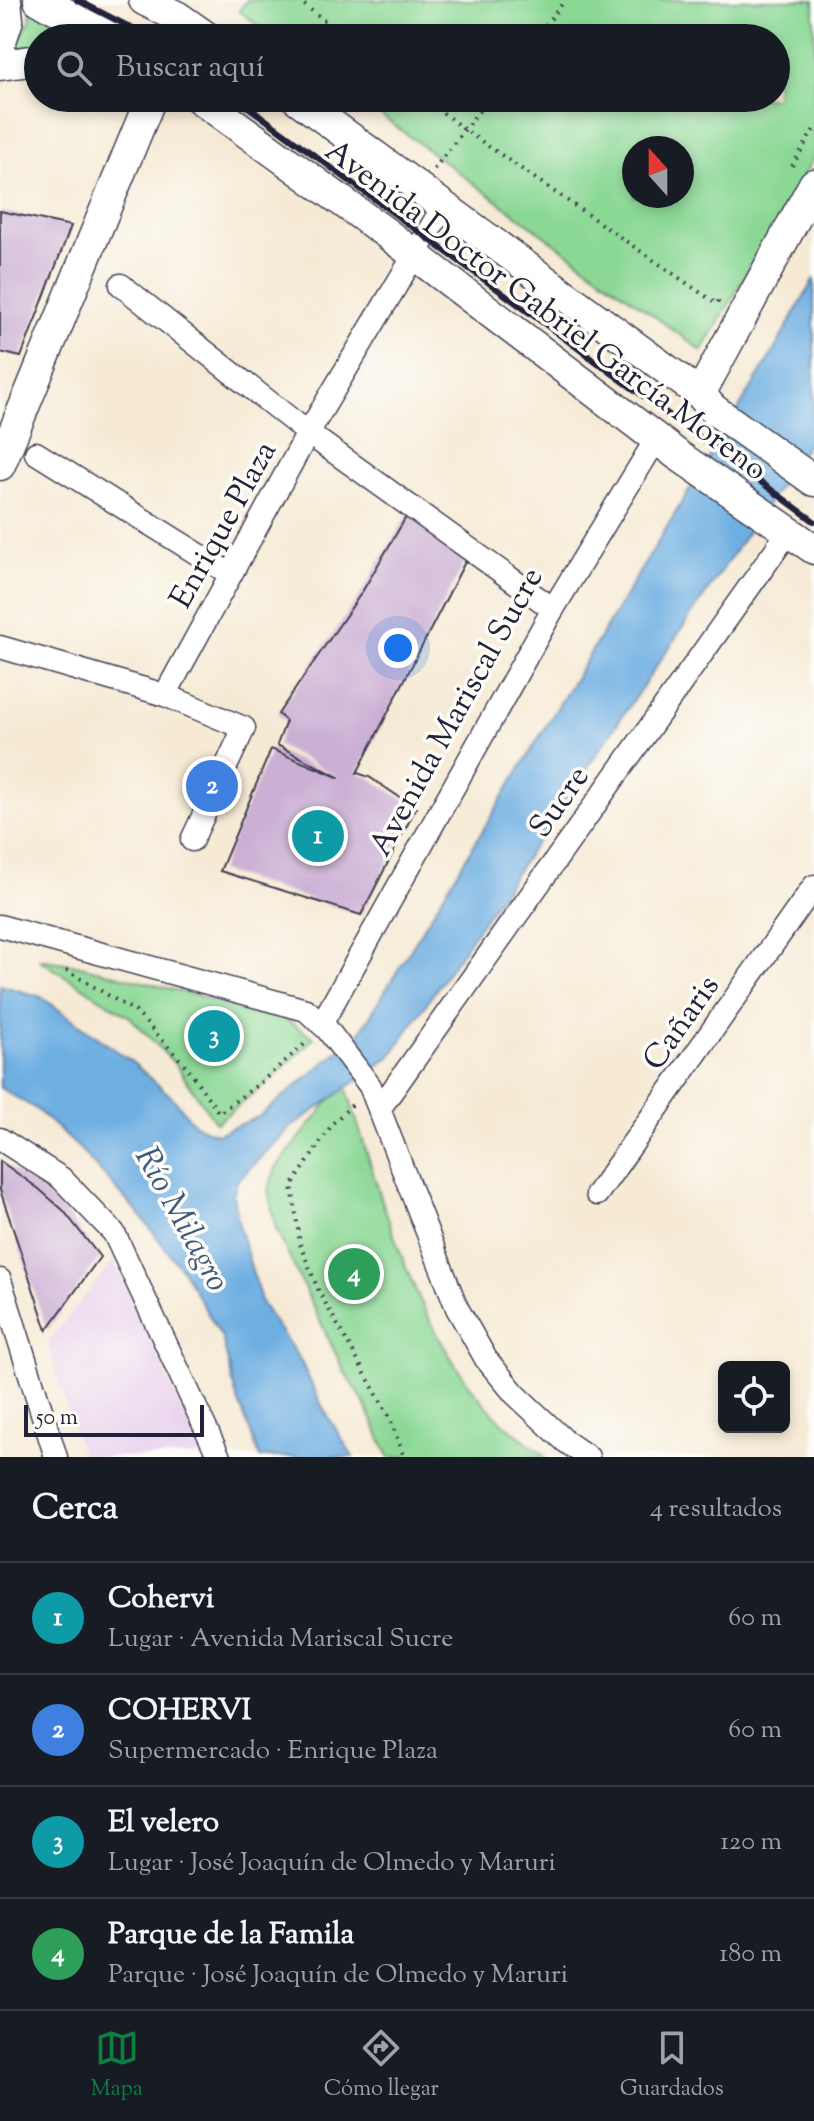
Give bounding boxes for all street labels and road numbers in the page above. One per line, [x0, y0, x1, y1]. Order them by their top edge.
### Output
street label: Avenida Doctor Gabriel García Moreno [314, 129, 776, 493]
street label: Enrique Plaza [160, 433, 290, 618]
street label: Avenida Mariscal Sucre [359, 560, 556, 865]
street label: Sucre [519, 757, 602, 848]
street label: Cañaris [633, 967, 732, 1081]

